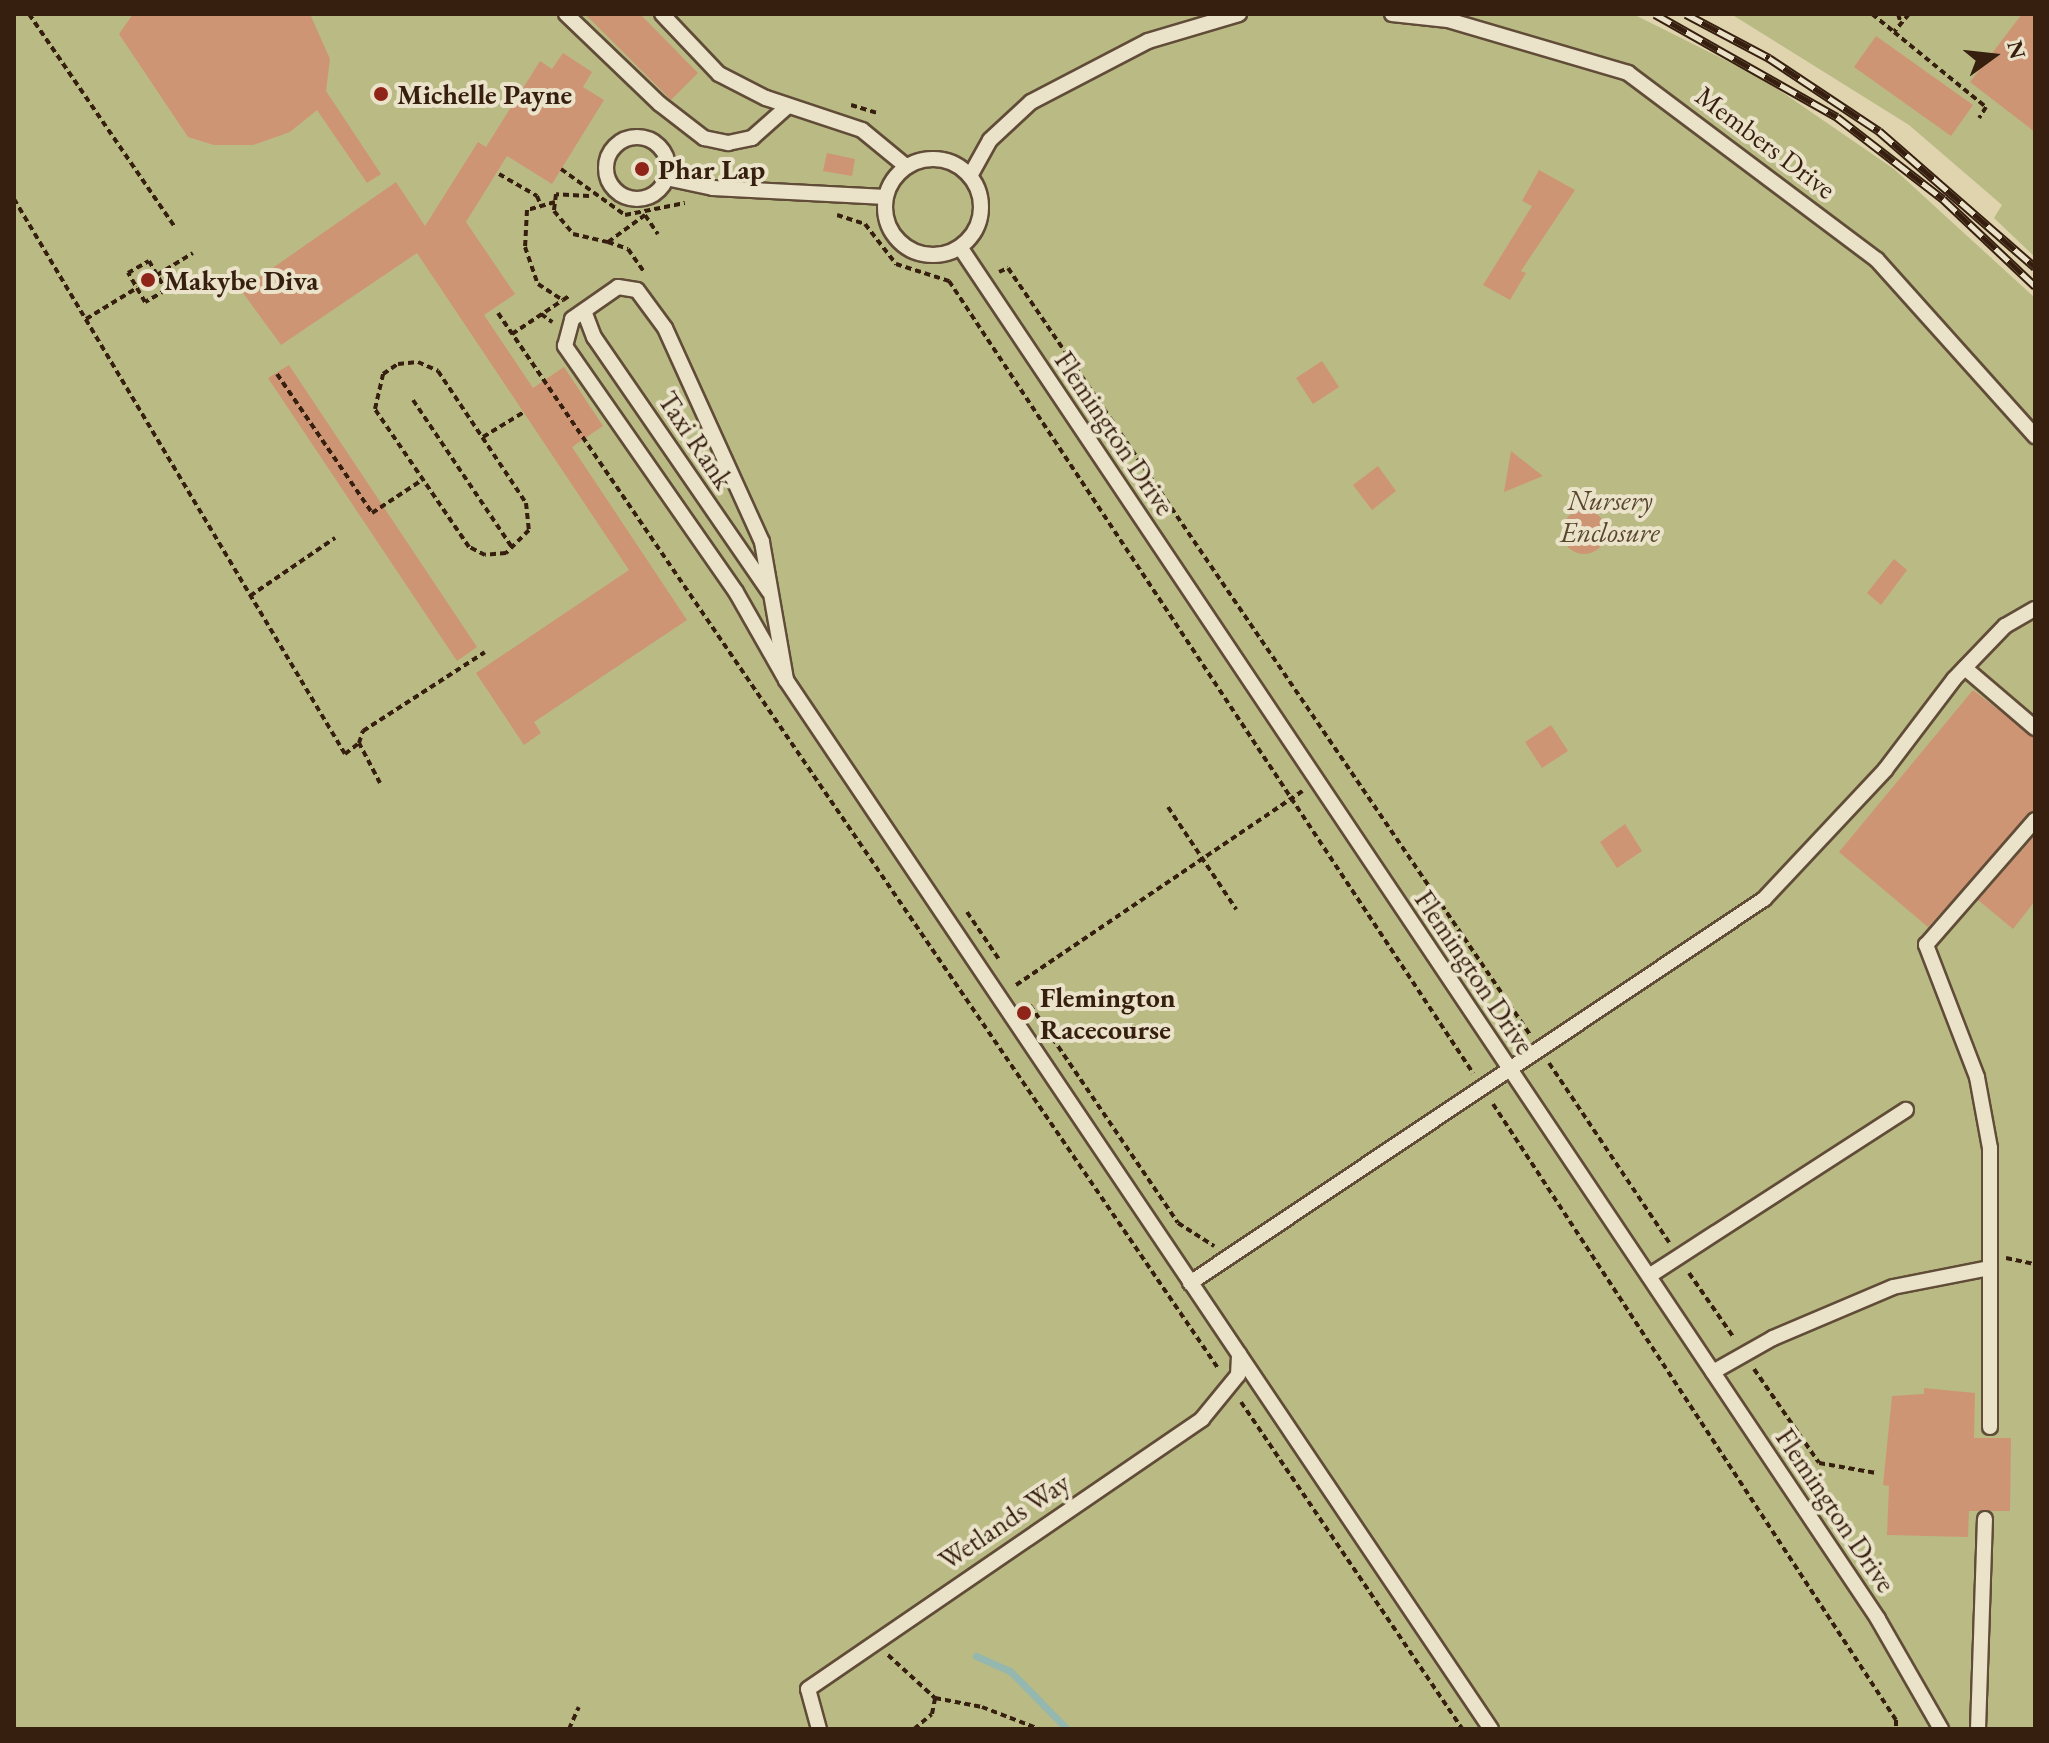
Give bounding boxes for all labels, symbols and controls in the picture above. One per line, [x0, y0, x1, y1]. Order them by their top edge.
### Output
north arrow [1953, 16, 2033, 96]
text: N [2000, 37, 2033, 62]
place label: Michelle Payne [397, 77, 572, 111]
street label: Members Drive [1689, 78, 1843, 206]
marker: Michelle Payne [372, 85, 390, 103]
place label: Phar Lap [658, 152, 765, 186]
marker: Phar Lap [633, 160, 651, 178]
place label: Makybe Diva [164, 263, 318, 297]
marker: Makybe Diva [139, 271, 157, 289]
street label: Flemington Drive [1048, 345, 1182, 521]
street label: Taxi Rank [651, 385, 741, 495]
park label: Nursery Enclosure [1560, 483, 1660, 549]
street label: Flemington Drive [1408, 884, 1542, 1060]
place label: Flemington Racecourse [1040, 980, 1176, 1046]
marker: Flemington Racecourse [1015, 1004, 1033, 1022]
street label: Flemington Drive [1769, 1422, 1903, 1598]
street label: Wetlands Way [932, 1465, 1076, 1577]

